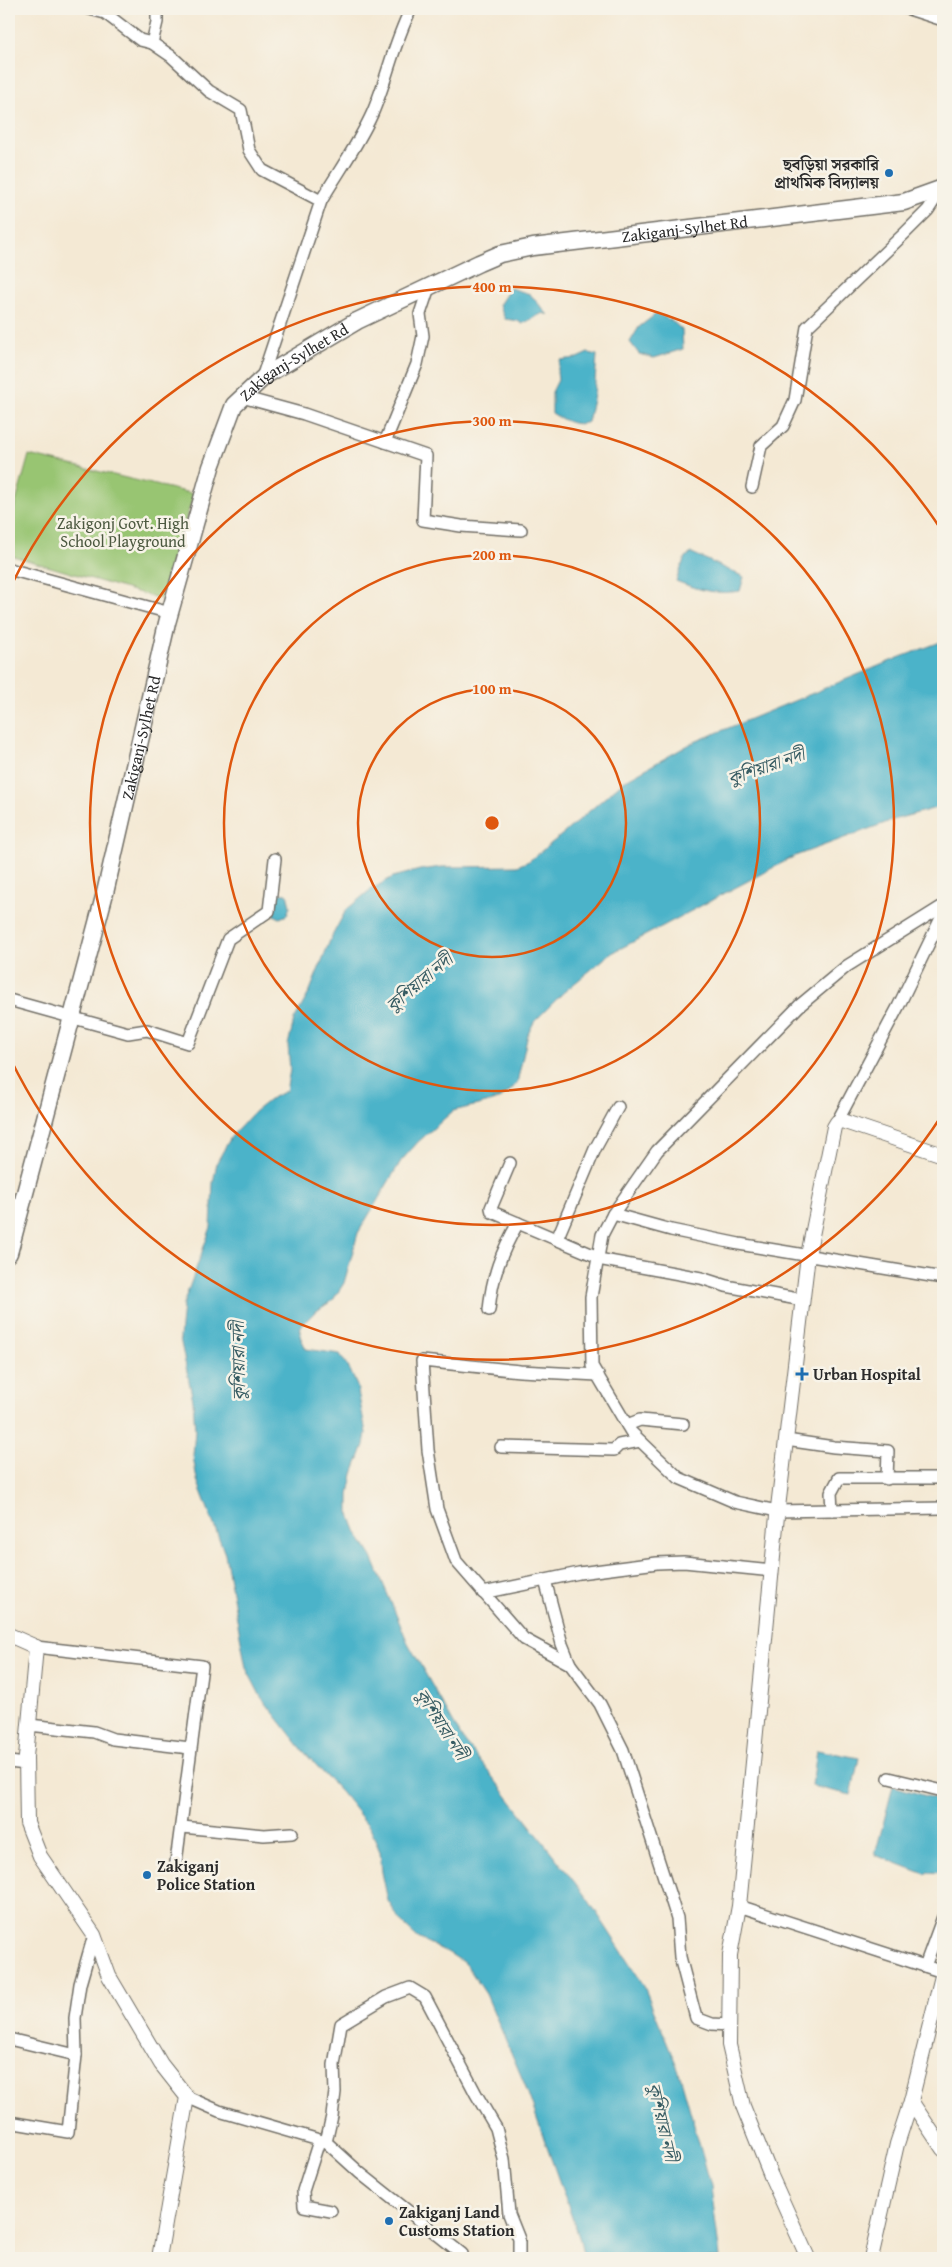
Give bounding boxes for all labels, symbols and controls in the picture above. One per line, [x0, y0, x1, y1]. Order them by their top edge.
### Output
place label: ছবড়িয়া সরকারি প্রাথমিক বিদ্যালয় [774, 152, 880, 194]
marker: ছবড়িয়া সরকারি প্রাথমিক বিদ্যালয় [883, 167, 895, 179]
street label: Zakiganj-Sylhet Rd [620, 209, 750, 248]
text: 400 m [472, 276, 512, 297]
street label: Zakiganj-Sylhet Rd [234, 317, 353, 406]
text: 300 m [472, 410, 512, 431]
park label: Zakigonj Govt. High School Playground [57, 511, 189, 553]
text: 200 m [472, 544, 512, 565]
street label: Zakiganj-Sylhet Rd [115, 673, 167, 802]
text: 100 m [472, 678, 512, 699]
water label: কুশিয়ারা নদী [724, 739, 810, 792]
centre of rings [483, 814, 501, 832]
water label: কুশিয়ারা নদী [380, 945, 460, 1018]
water label: কুশিয়ারা নদী [224, 1319, 252, 1401]
place label: Urban Hospital [813, 1362, 921, 1386]
marker: Urban Hospital [795, 1367, 809, 1381]
water label: কুশিয়ারা নদী [409, 1683, 476, 1767]
place label: Zakiganj Police Station [157, 1854, 256, 1896]
marker: Zakiganj Police Station [141, 1869, 153, 1881]
water label: কুশিয়ারা নদী [641, 2080, 686, 2166]
place label: Zakiganj Land Customs Station [399, 2200, 515, 2242]
marker: Zakiganj Land Customs Station [383, 2215, 395, 2227]

